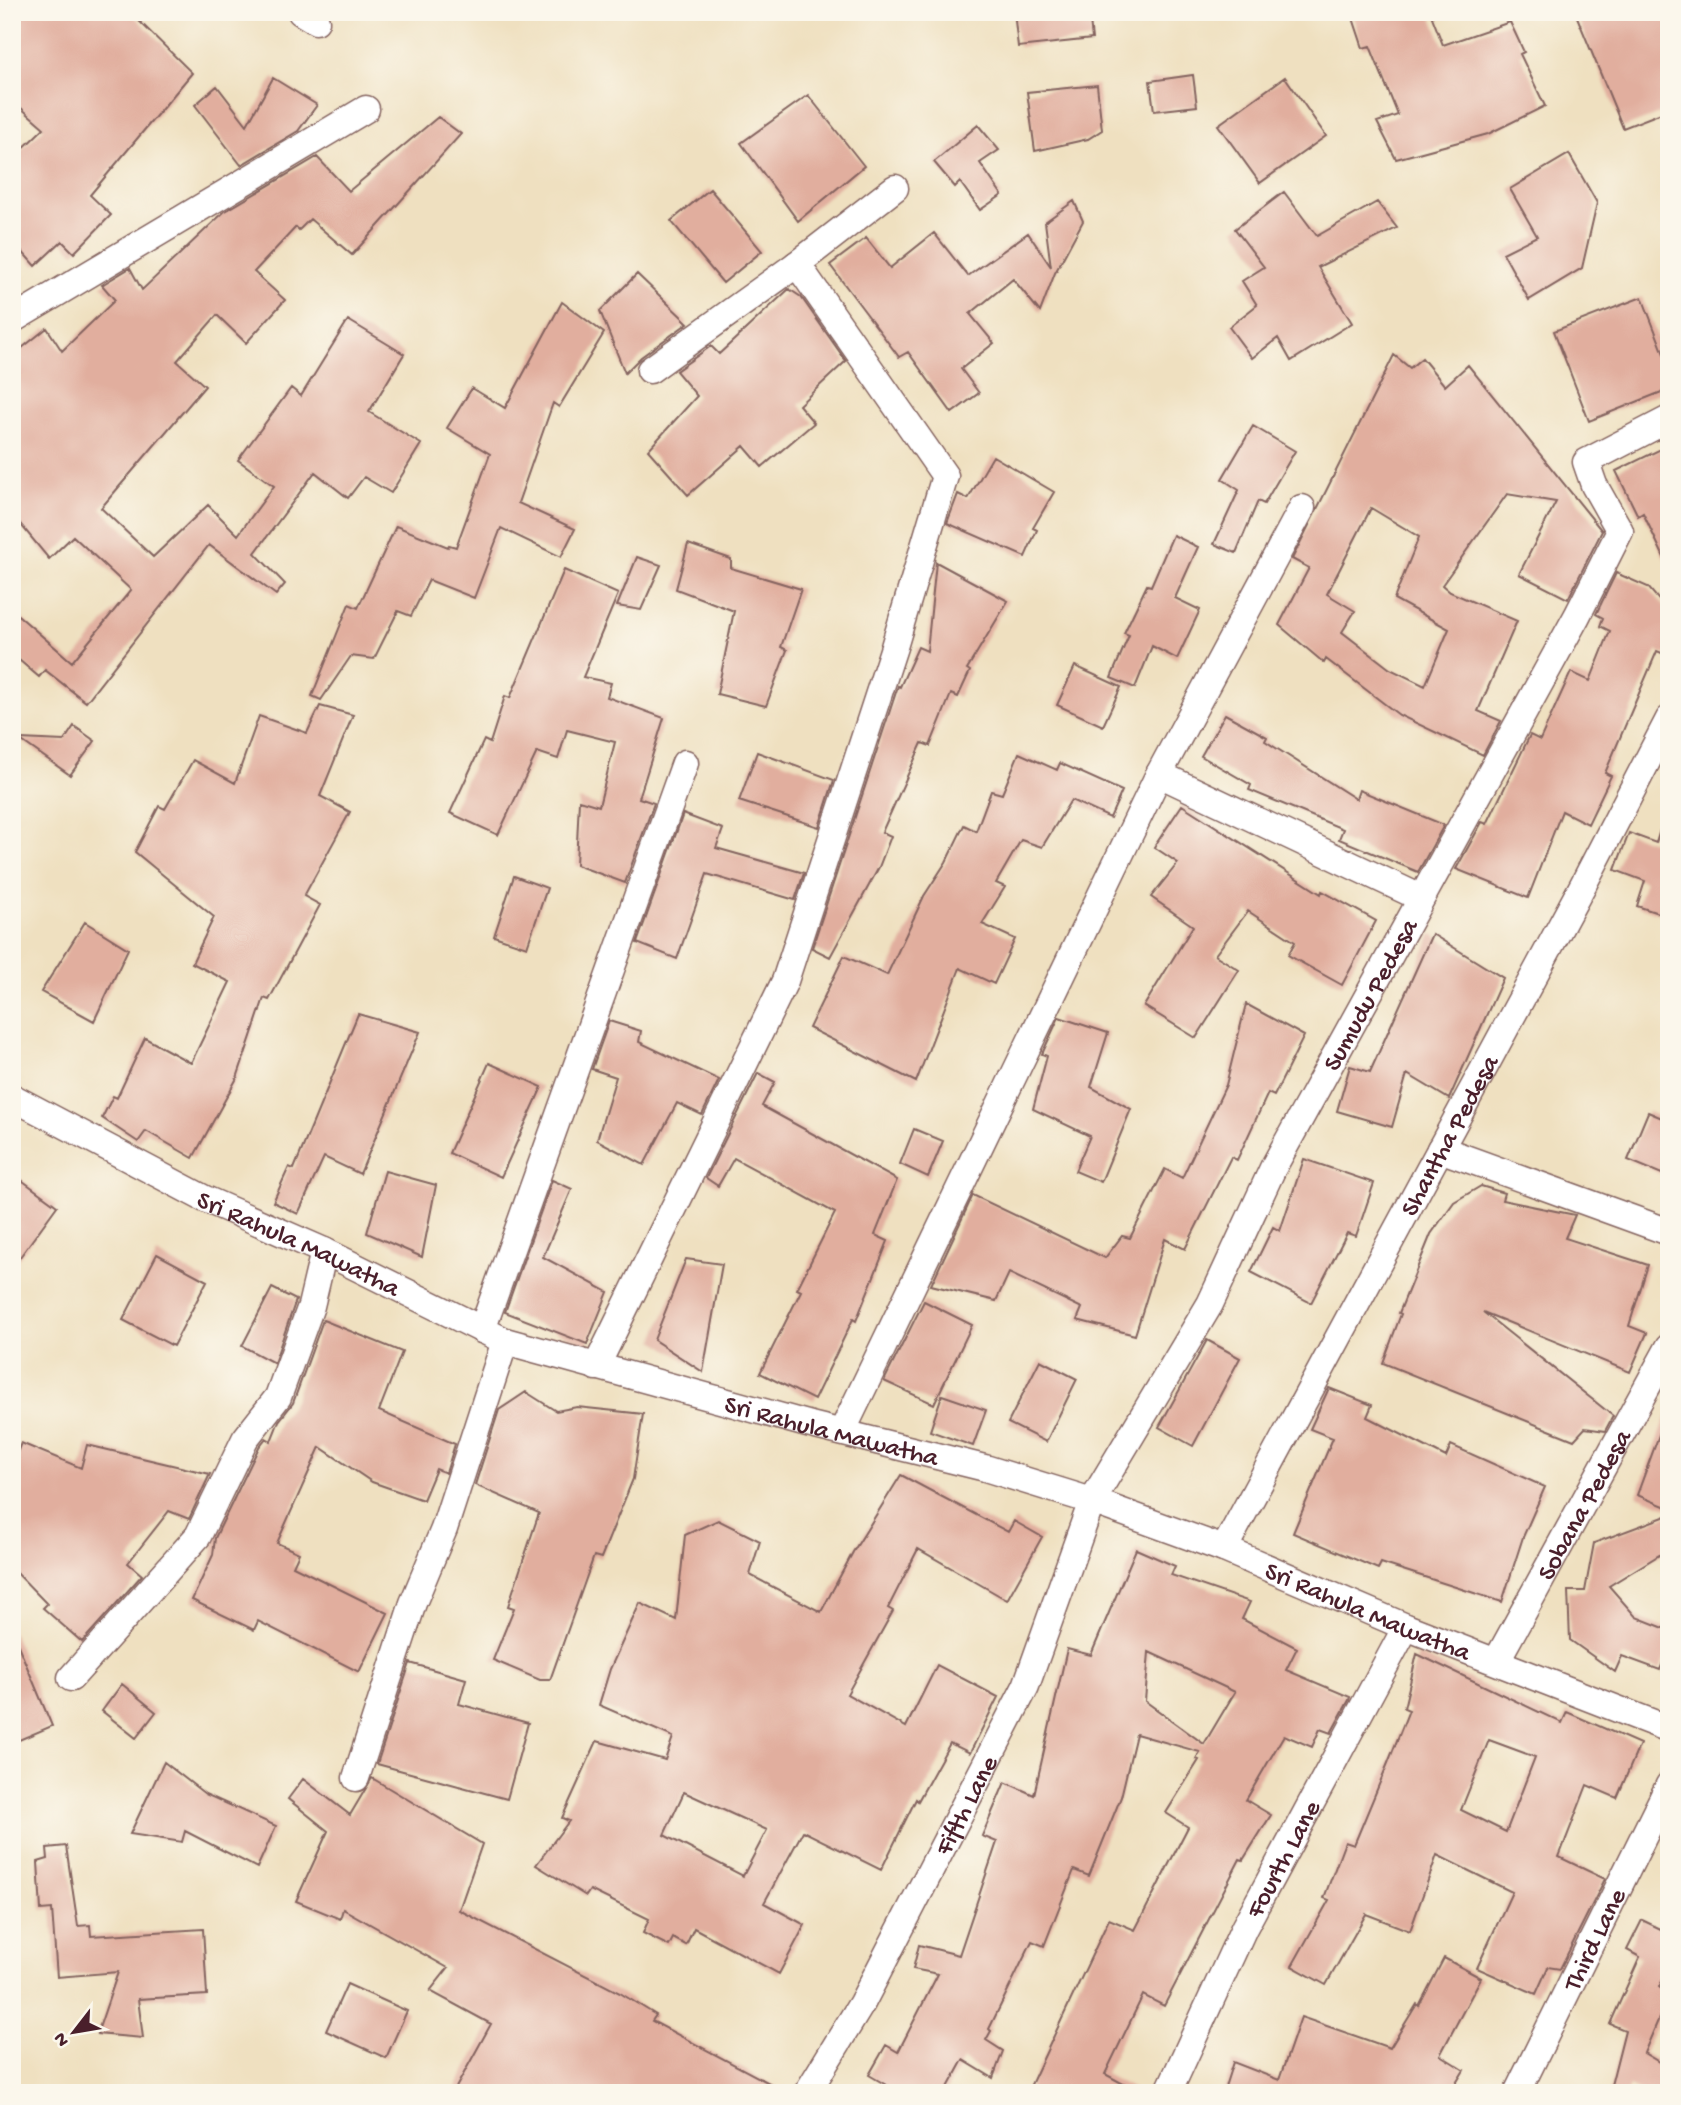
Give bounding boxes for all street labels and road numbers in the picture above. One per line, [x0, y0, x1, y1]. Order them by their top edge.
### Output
street label: Sumudu Pedesa [1318, 913, 1428, 1078]
street label: Shantha Pedesa [1396, 1050, 1509, 1223]
street label: Sri Rahula Mawatha [190, 1186, 405, 1307]
street label: Sri Rahula Mawatha [720, 1391, 943, 1476]
street label: Sobana Pedesa [1533, 1424, 1641, 1587]
street label: Sri Rahula Mawatha [1259, 1557, 1475, 1671]
street label: Fifth Lane [930, 1751, 1007, 1862]
street label: Fourth Lane [1241, 1796, 1330, 1925]
street label: Third Lane [1558, 1884, 1636, 1999]

